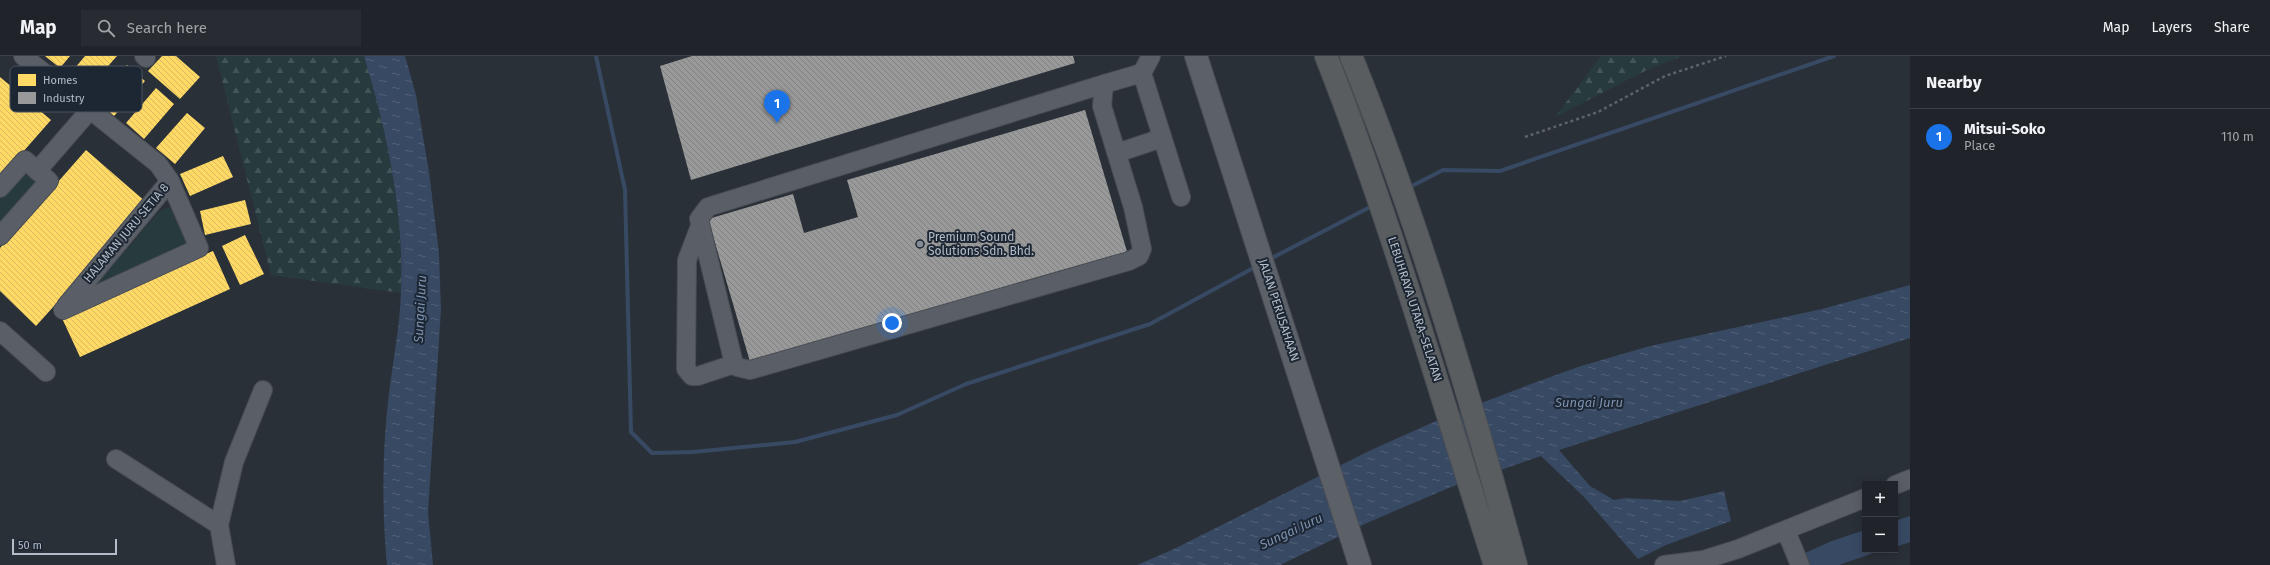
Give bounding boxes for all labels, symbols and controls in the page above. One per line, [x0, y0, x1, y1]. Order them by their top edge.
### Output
search box [81, 10, 361, 46]
text: Map [20, 16, 57, 39]
icon: search [95, 17, 117, 39]
text: Search here [127, 19, 207, 37]
text: Map [2103, 19, 2129, 36]
text: Layers [2151, 19, 2192, 36]
text: Share [2214, 19, 2250, 36]
legend [10, 66, 142, 112]
text: Nearby [1926, 72, 1981, 93]
text: Homes [43, 74, 77, 87]
pin: 1 [764, 90, 790, 123]
text: Industry [43, 92, 85, 105]
text: Mitsui-Soko [1964, 120, 2046, 138]
text: 1 [1936, 129, 1942, 144]
text: 110 m [2221, 129, 2254, 144]
text: Place [1964, 138, 1995, 153]
street label: HALAMAN JURU SETIA 8 [81, 180, 172, 285]
place label: Premium Sound Solutions Sdn. Bhd. [928, 230, 1034, 258]
street label: LEBUHRAYA UTARA–SELATAN [1385, 235, 1445, 383]
marker: Premium Sound Solutions Sdn. Bhd. [915, 239, 925, 249]
street label: JALAN PERUSAHAAN [1256, 257, 1302, 363]
water label: Sungai Juru [411, 275, 429, 344]
your location [882, 313, 902, 333]
water label: Sungai Juru [1554, 395, 1623, 410]
map controls [1862, 481, 1898, 553]
button: + [1862, 481, 1898, 517]
water label: Sungai Juru [1256, 510, 1325, 553]
button: − [1862, 517, 1898, 553]
scale bar [12, 537, 117, 556]
text: 50 m [18, 539, 42, 552]

